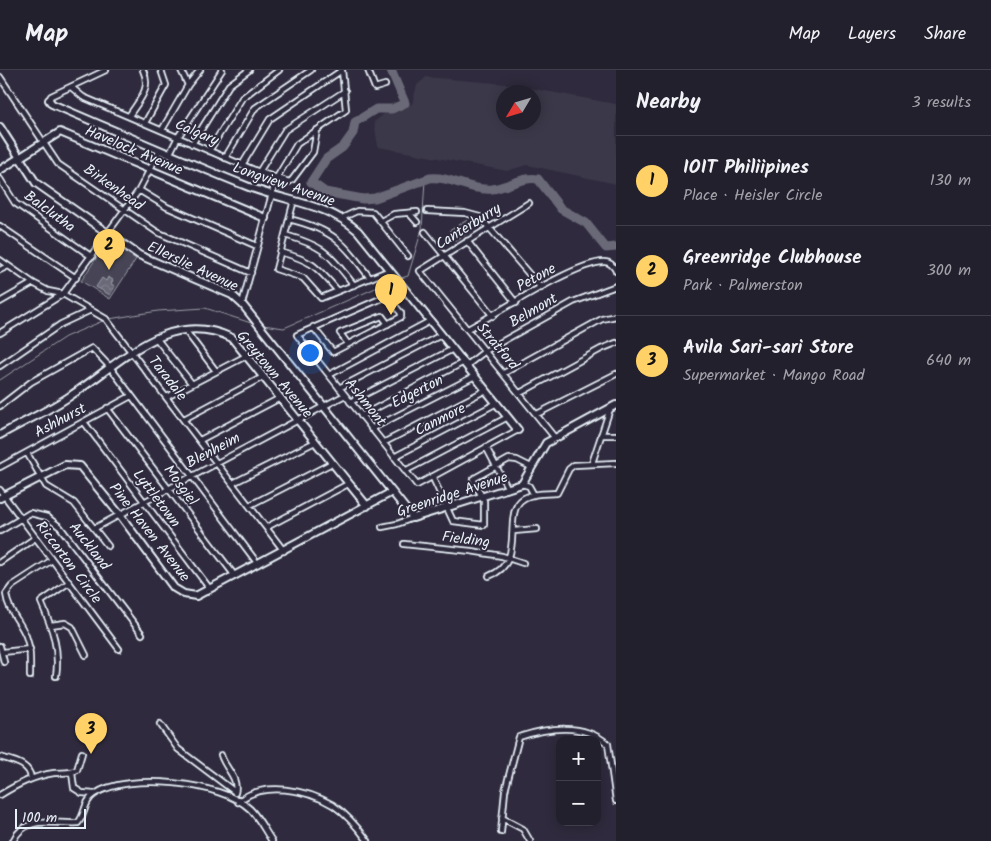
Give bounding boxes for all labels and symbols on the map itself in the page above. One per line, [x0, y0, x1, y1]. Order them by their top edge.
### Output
north arrow [496, 85, 541, 130]
street label: Calgary [171, 113, 223, 153]
street label: Havelock Avenue [81, 119, 187, 182]
street label: Longview Avenue [229, 156, 338, 214]
street label: Birkenhead [78, 158, 149, 218]
street label: Balclutha [19, 185, 80, 239]
street label: Canterburry [431, 197, 507, 257]
pin: 2 [93, 229, 125, 270]
street label: Ellerslie Avenue [143, 235, 242, 299]
street label: Petone [512, 257, 561, 299]
pin: 1 [375, 274, 407, 315]
street label: Belmont [505, 287, 562, 334]
street label: Stratford [470, 317, 525, 376]
street label: Greytown Avenue [230, 325, 319, 424]
your location [297, 340, 323, 366]
street label: Taradale [142, 351, 193, 407]
street label: Edgerton [387, 369, 448, 415]
street label: Ashmont [338, 373, 392, 432]
street label: Ashhurst [30, 397, 91, 445]
street label: Canmore [411, 397, 470, 443]
street label: Blenheim [182, 427, 245, 475]
street label: Mosgiel [157, 460, 204, 512]
street label: Lyttletown [126, 464, 186, 533]
street label: Greenridge Avenue [394, 466, 511, 524]
street label: Pine Haven Avenue [103, 478, 196, 588]
street label: Riccarton Circle [29, 516, 108, 610]
street label: Auckland [62, 517, 116, 577]
street label: Fielding [441, 525, 491, 555]
pin: 3 [75, 713, 107, 754]
scale bar [15, 806, 86, 829]

